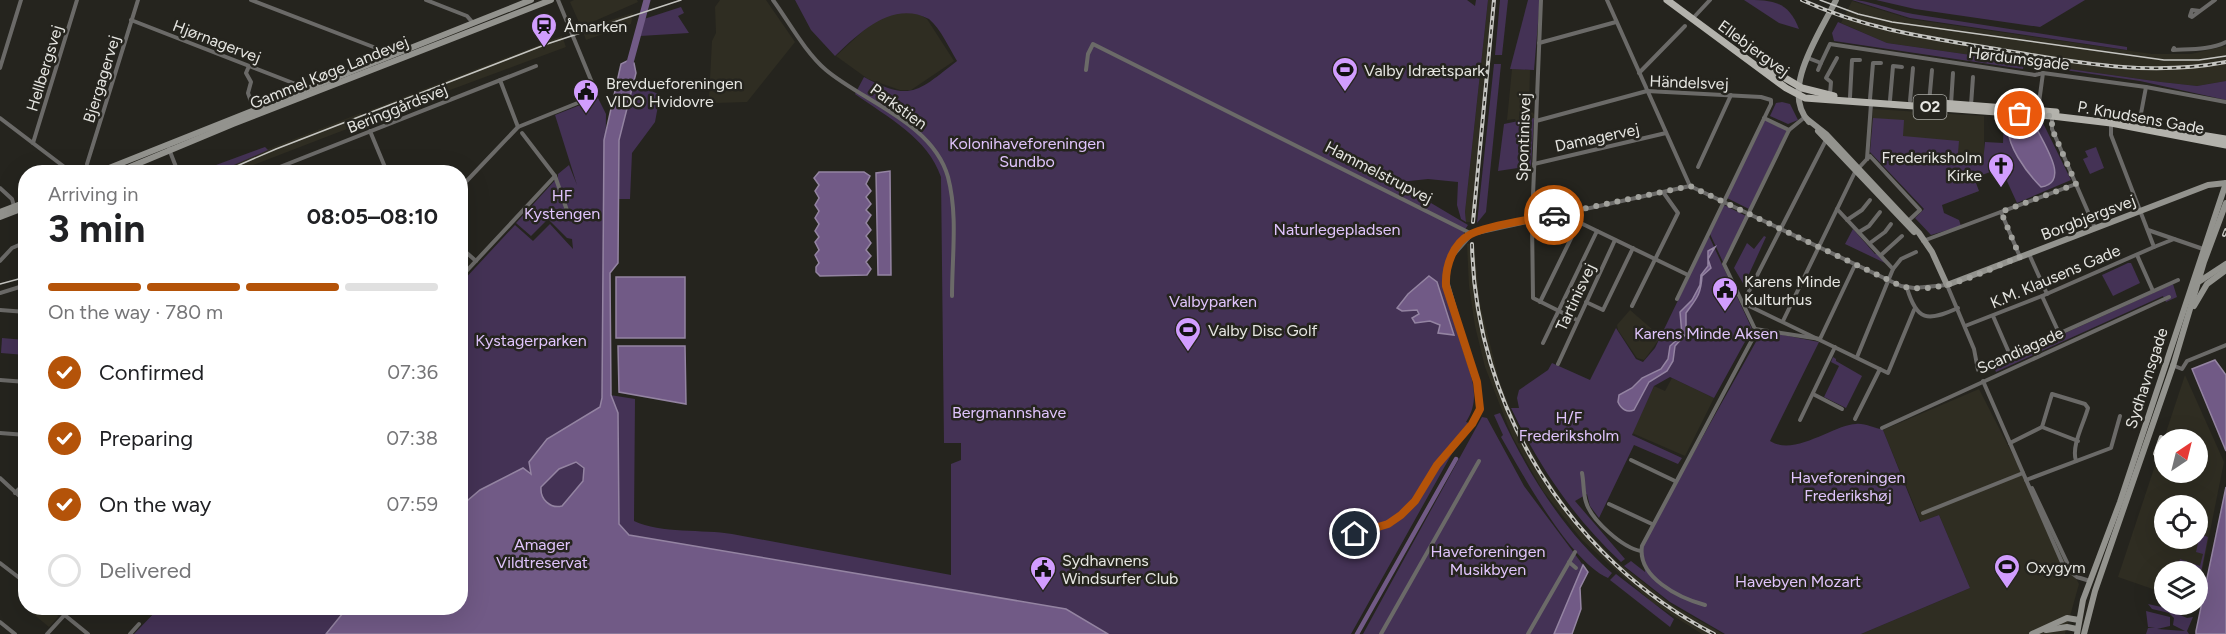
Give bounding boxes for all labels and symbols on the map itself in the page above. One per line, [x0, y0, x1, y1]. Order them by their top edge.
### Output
station icon: Åmarken [529, 11, 559, 49]
street label: Hjørnagervej [170, 16, 264, 67]
street label: Ellebjergvej [1714, 16, 1793, 81]
place label: Åmarken [564, 17, 627, 36]
street label: Hellbergsvej [22, 23, 67, 114]
street label: Gammel Køge Landevej [247, 32, 411, 113]
street label: Bjergagervej [79, 33, 124, 125]
street label: Hørdumsgade [1967, 43, 2071, 74]
sports icon: Valby Idrætspark [1330, 55, 1360, 93]
place label: Valby Idrætspark [1364, 61, 1485, 80]
street label: Händelsvej [1649, 72, 1729, 93]
place label: Brevdueforeningen VIDO Hvidovre [606, 74, 743, 111]
public building icon: Brevdueforeningen VIDO Hvidovre [571, 77, 601, 115]
street label: Beringgårdsvej [344, 80, 450, 137]
street label: Parkstien [867, 80, 931, 133]
pin [1994, 88, 2045, 139]
street label: Spontinisvej [1512, 92, 1535, 182]
road number: O2 [1914, 95, 1946, 119]
street label: P. Knudsens Gade [2076, 97, 2206, 138]
street label: Damagervej [1553, 119, 1641, 156]
park label: Kolonihaveforeningen Sundbo [949, 134, 1105, 171]
street label: Hammelstrupvej [1322, 137, 1436, 208]
place label: Frederiksholm Kirke [1882, 148, 1982, 185]
church icon: Frederiksholm Kirke [1986, 151, 2016, 189]
courier [1524, 185, 1584, 245]
park label: HF Kystengen [524, 186, 600, 223]
street label: Borgbjergsvej [2038, 191, 2138, 244]
park label: Naturlegepladsen [1274, 220, 1401, 239]
street label: K.M. Klausens Gade [1987, 240, 2123, 312]
street label: Tartinisvej [1552, 260, 1599, 334]
place label: Karens Minde Kulturhus [1744, 272, 1841, 309]
public building icon: Karens Minde Kulturhus [1710, 275, 1740, 313]
park label: Valbyparken [1169, 292, 1257, 311]
sports icon: Valby Disc Golf [1173, 315, 1203, 353]
place label: Valby Disc Golf [1208, 321, 1317, 340]
street label: Scandiagade [1974, 323, 2067, 378]
park label: Karens Minde Aksen [1634, 324, 1778, 343]
street label: Sydhavnsgade [2121, 325, 2172, 431]
park label: Kystagerparken [475, 331, 587, 350]
park label: Bergmannshave [952, 403, 1066, 422]
park label: H/F Frederiksholm [1519, 408, 1619, 445]
north arrow [2154, 429, 2208, 483]
park label: Haveforeningen Frederikshøj [1791, 468, 1905, 505]
pin [1329, 508, 1380, 559]
park label: Amager Vildtreservat [496, 535, 588, 572]
park label: Haveforeningen Musikbyen [1431, 542, 1545, 579]
place label: Sydhavnens Windsurfer Club [1062, 551, 1178, 588]
sports icon: Oxygym [1992, 552, 2022, 590]
public building icon: Sydhavnens Windsurfer Club [1028, 554, 1058, 592]
place label: Oxygym [2026, 558, 2086, 577]
park label: Havebyen Mozart [1735, 572, 1861, 591]

